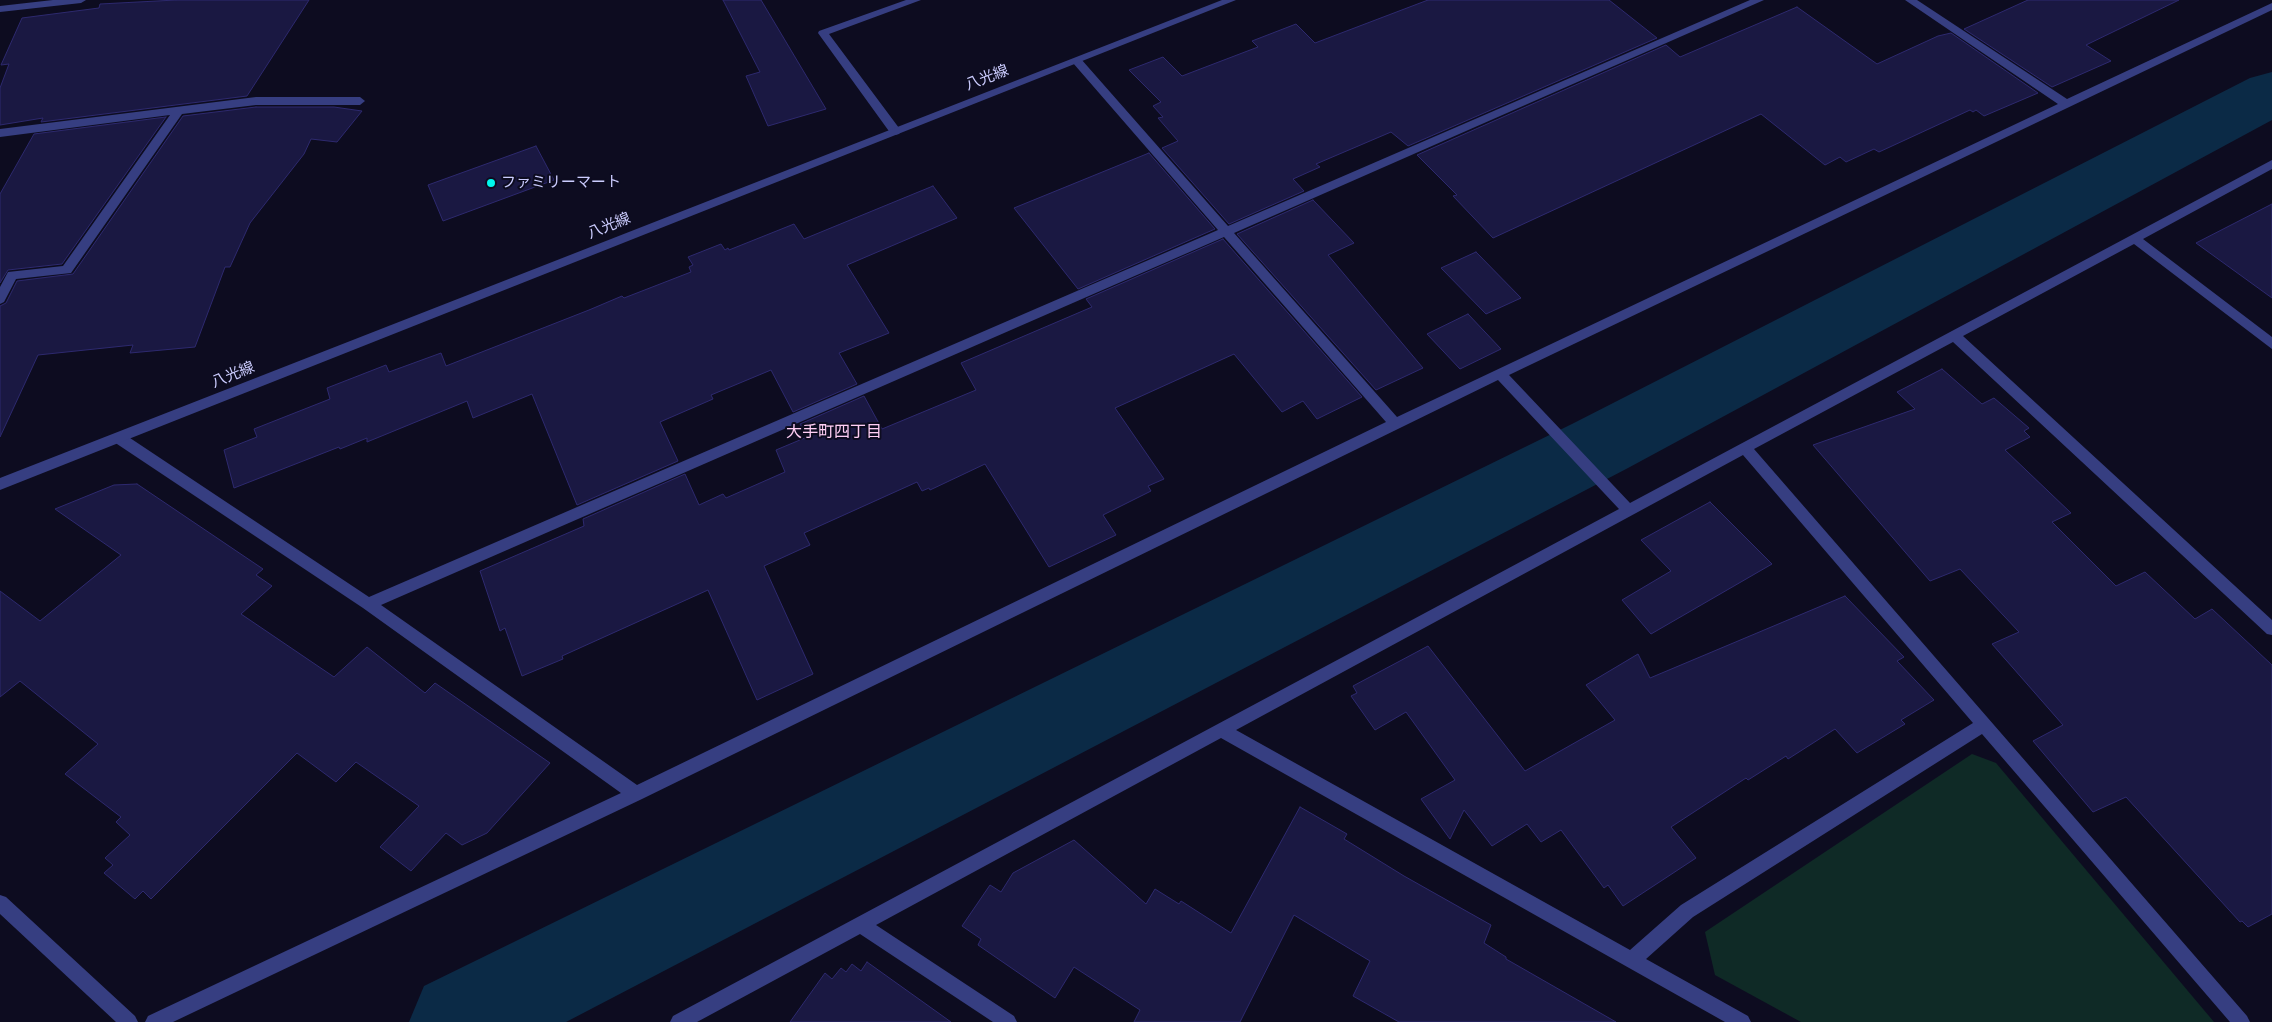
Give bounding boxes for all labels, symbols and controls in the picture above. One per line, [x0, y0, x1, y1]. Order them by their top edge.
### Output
street label: 八光線 [963, 62, 1011, 94]
place label: ファミリーマート [501, 174, 621, 192]
marker: ファミリーマート [485, 177, 497, 189]
street label: 八光線 [585, 209, 633, 243]
street label: 八光線 [209, 358, 257, 392]
district label: 大手町四丁目 [786, 422, 882, 442]

